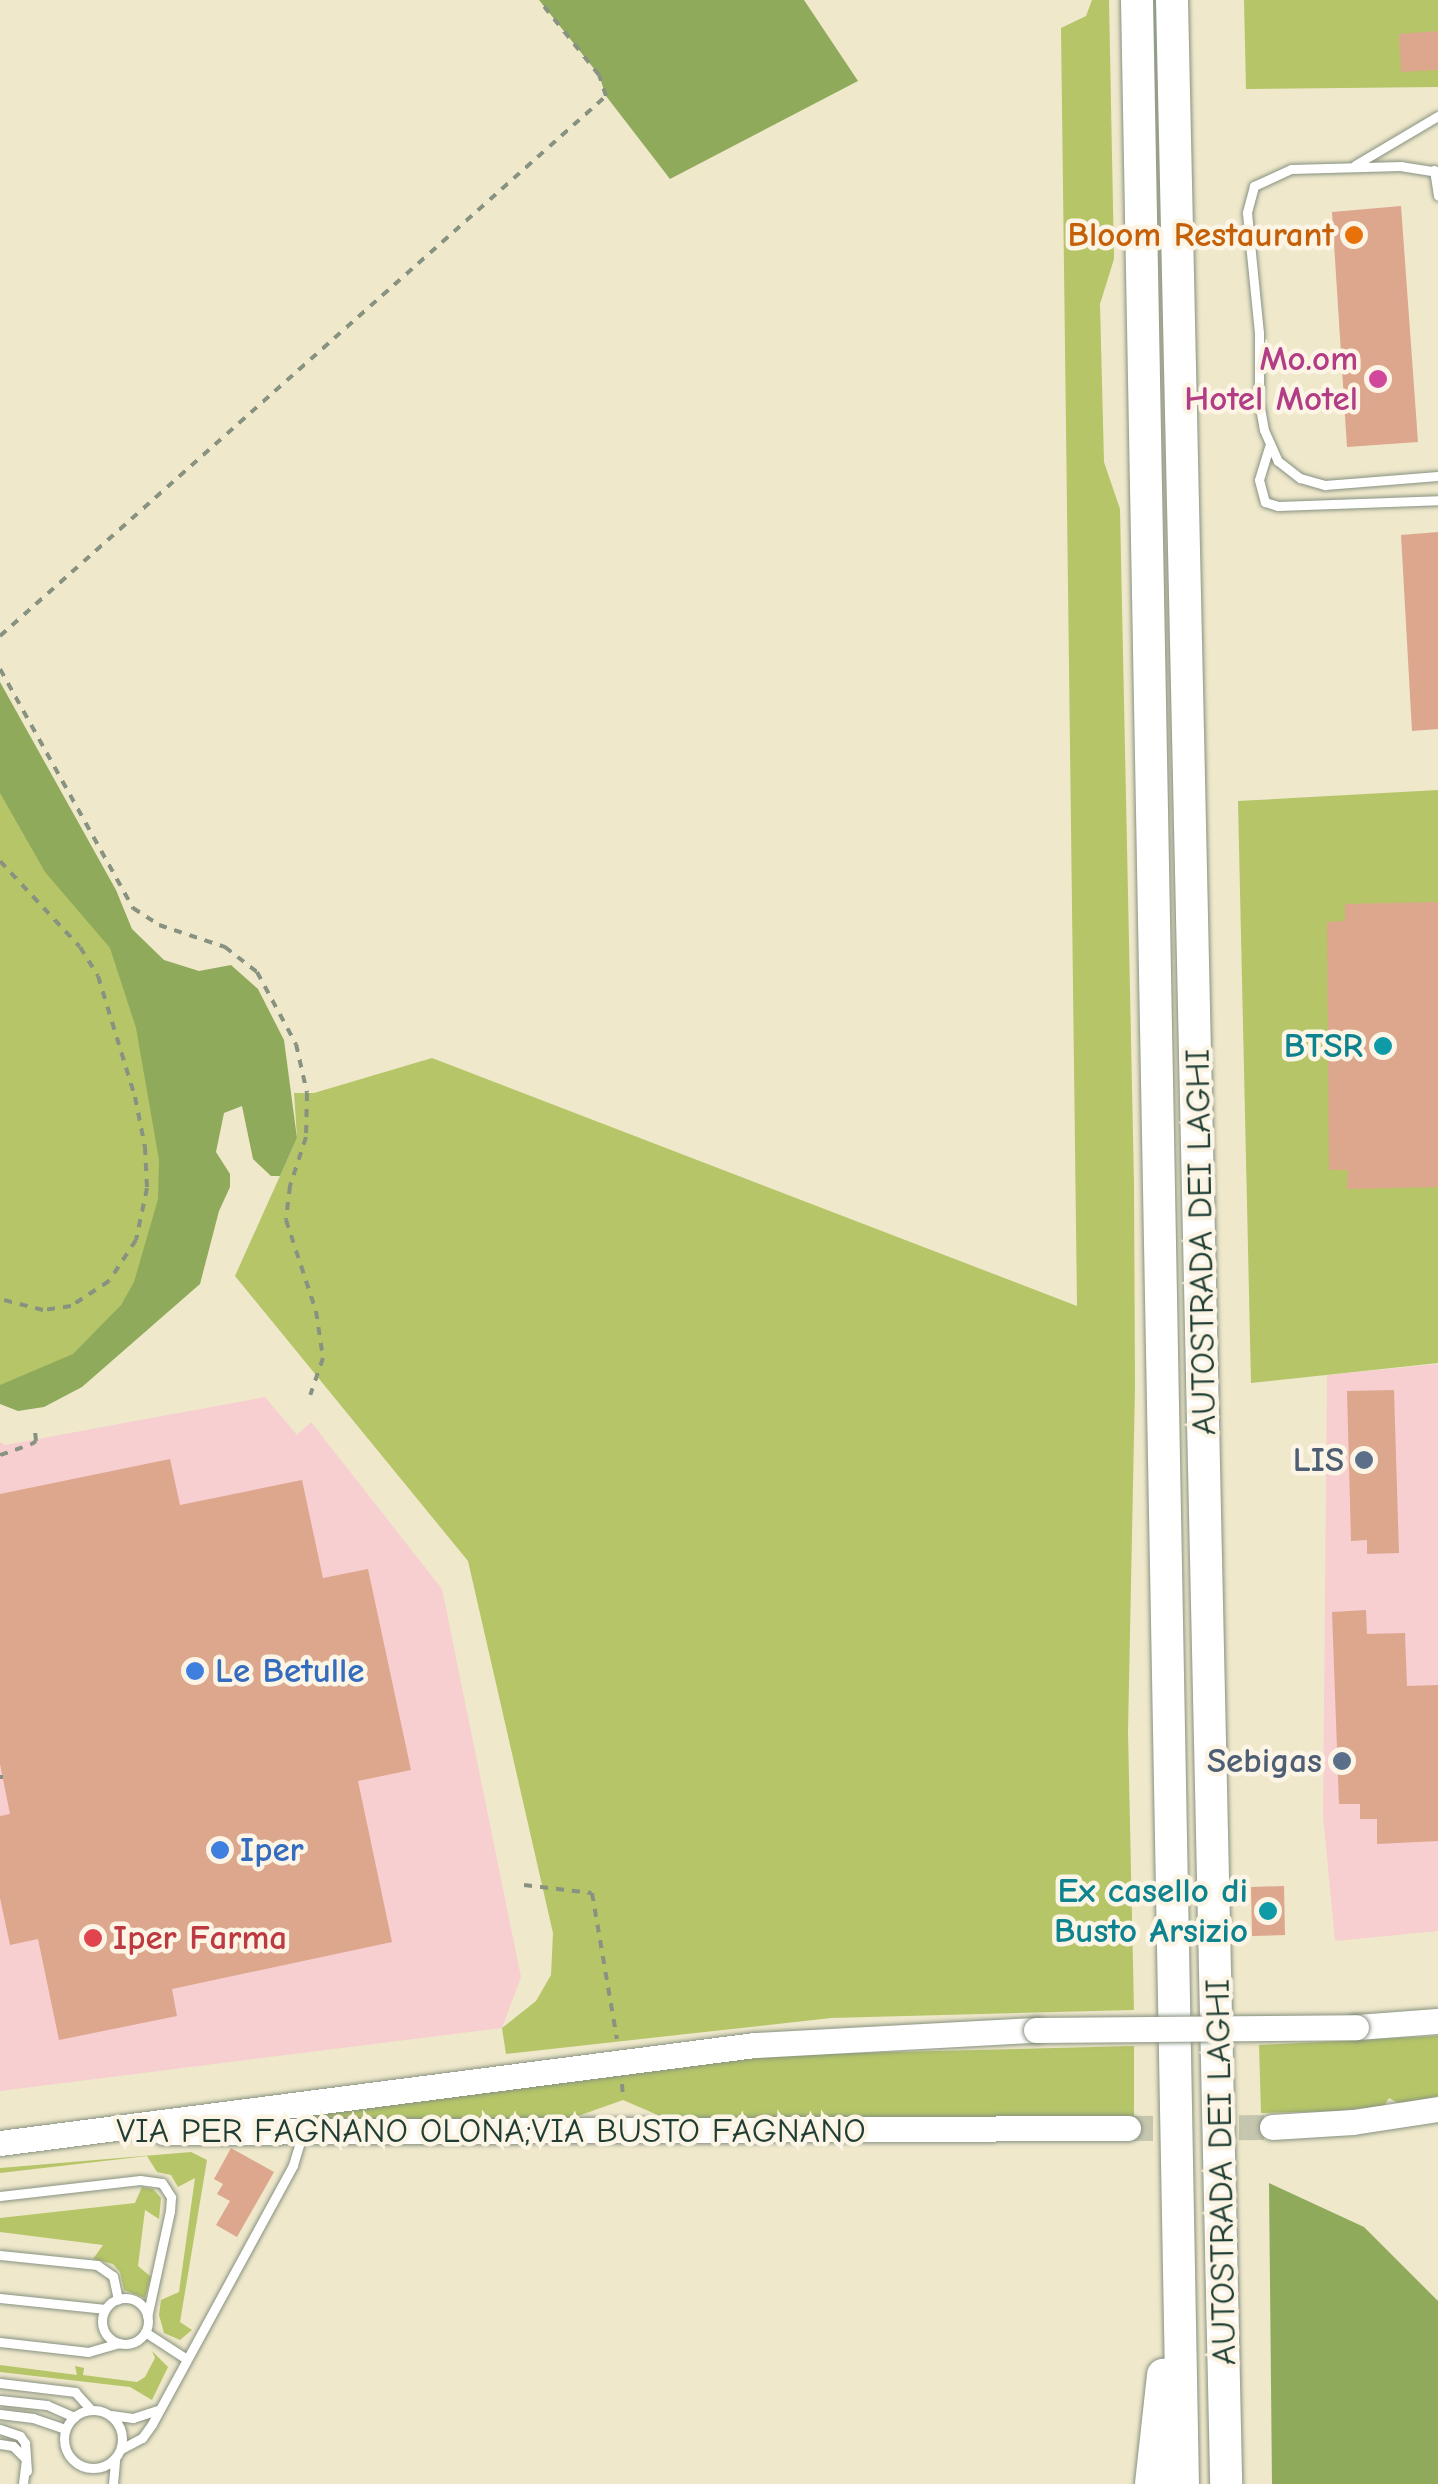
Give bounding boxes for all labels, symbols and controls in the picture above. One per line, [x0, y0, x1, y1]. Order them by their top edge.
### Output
place label: Bloom Restaurant [1068, 214, 1334, 256]
marker: Bloom Restaurant [1343, 224, 1365, 246]
place label: Mo.om Hotel Motel [1184, 338, 1358, 420]
marker: Mo.om Hotel Motel [1367, 368, 1389, 390]
place label: BTSR [1284, 1025, 1363, 1067]
marker: BTSR [1372, 1035, 1394, 1057]
street label: AUTOSTRADA DEI LAGHI [1177, 1048, 1225, 1436]
place label: LIS [1293, 1439, 1344, 1481]
marker: LIS [1353, 1449, 1375, 1471]
place label: Le Betulle [215, 1650, 364, 1692]
marker: Le Betulle [184, 1660, 206, 1682]
place label: Sebigas [1207, 1740, 1322, 1782]
marker: Sebigas [1331, 1750, 1353, 1772]
place label: Iper [240, 1829, 304, 1871]
marker: Iper [209, 1839, 231, 1861]
place label: Ex casello di Busto Arsizio [1054, 1870, 1248, 1952]
marker: Ex casello di Busto Arsizio [1257, 1900, 1279, 1922]
place label: Iper Farma [113, 1917, 287, 1959]
marker: Iper Farma [82, 1927, 104, 1949]
street label: AUTOSTRADA DEI LAGHI [1197, 1978, 1245, 2366]
street label: VIA PER FAGNANO OLONA;VIA BUSTO FAGNANO [116, 2110, 866, 2152]

